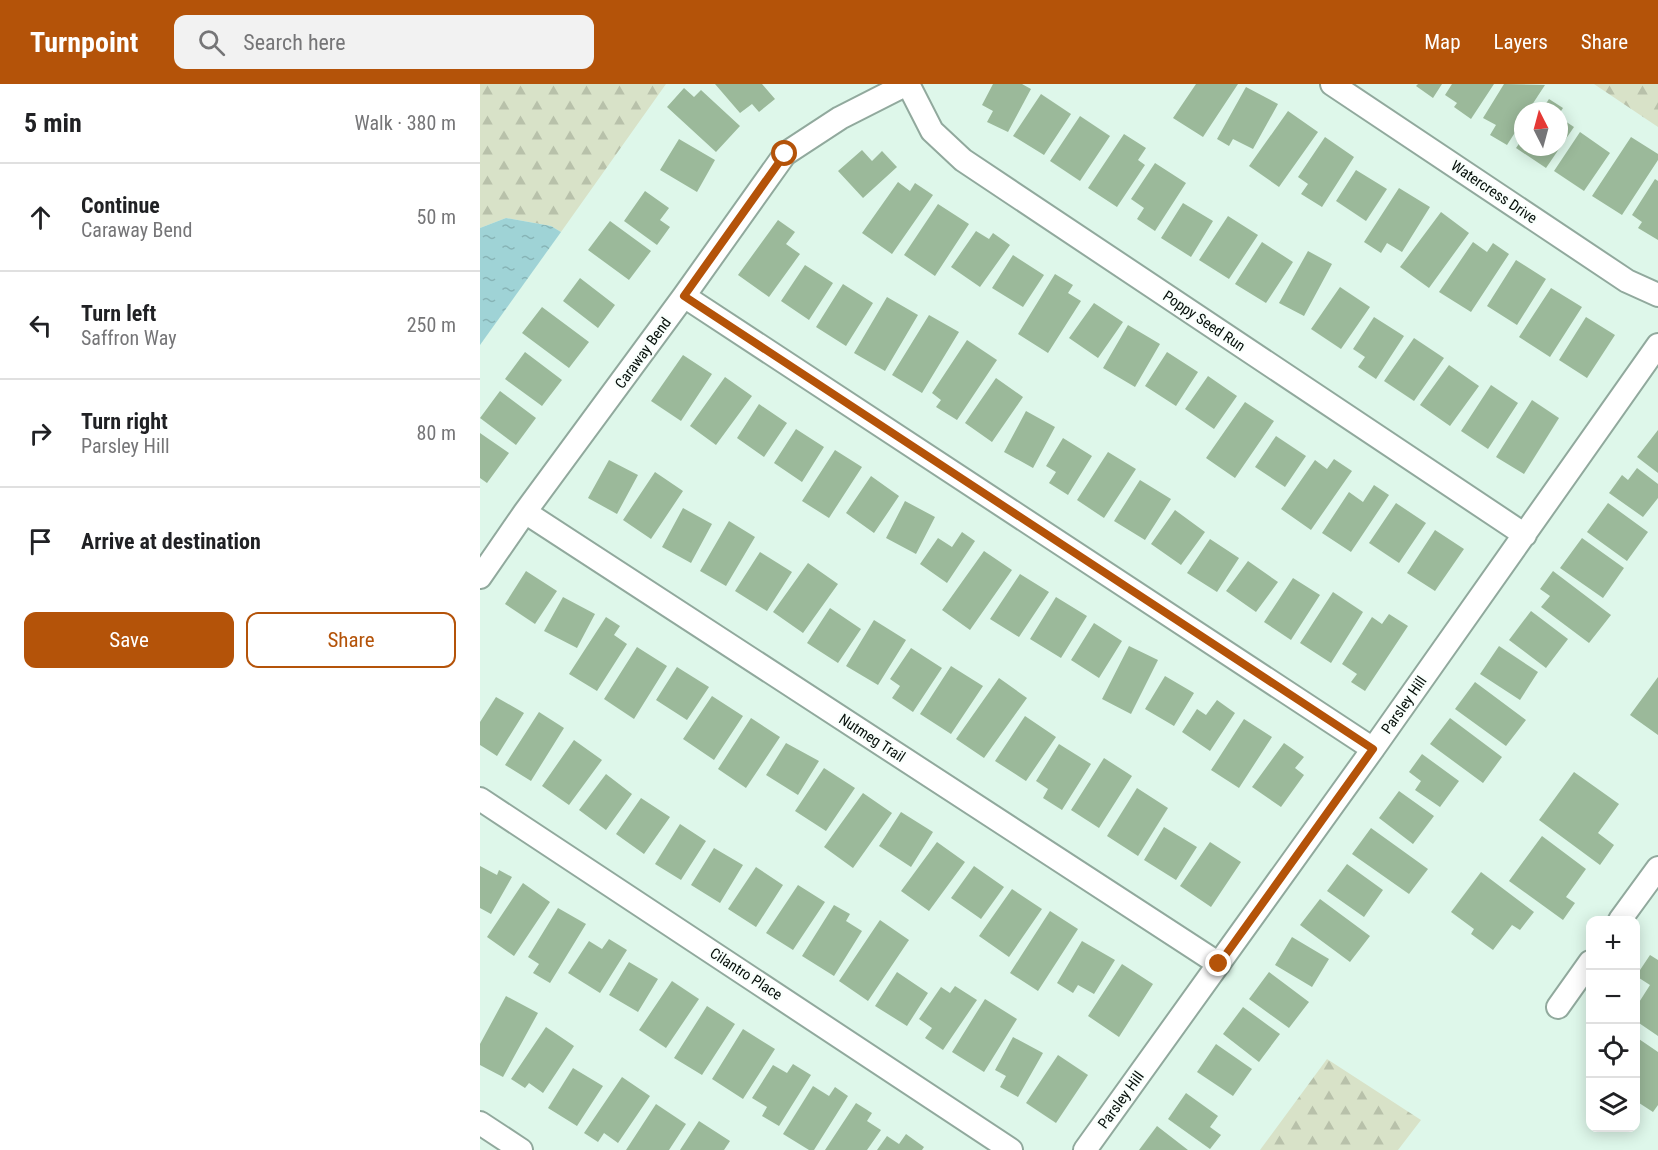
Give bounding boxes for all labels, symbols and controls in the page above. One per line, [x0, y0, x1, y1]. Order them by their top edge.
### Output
search box [174, 15, 594, 69]
text: Turnpoint [30, 26, 138, 59]
icon: search [195, 26, 228, 59]
text: Search here [243, 30, 346, 55]
text: Map [1424, 30, 1461, 54]
text: Layers [1494, 30, 1548, 54]
text: Share [1581, 30, 1628, 54]
north arrow [1514, 102, 1568, 156]
text: 5 min [24, 108, 82, 138]
text: Walk · 380 m [355, 111, 456, 135]
route start [771, 140, 797, 166]
street label: Watercress Drive [1448, 157, 1540, 227]
text: Continue [81, 193, 160, 218]
icon: ahead [24, 201, 57, 234]
text: 50 m [417, 205, 456, 229]
text: Caraway Bend [81, 218, 192, 242]
street label: Poppy Seed Run [1159, 287, 1249, 355]
text: Turn left [81, 301, 156, 326]
icon: left [24, 309, 57, 342]
text: 250 m [407, 313, 456, 337]
street label: Caraway Bend [611, 314, 675, 392]
text: Saffron Way [81, 326, 177, 350]
text: Turn right [81, 409, 168, 434]
icon: right [24, 417, 57, 450]
text: 80 m [417, 421, 456, 445]
text: Parsley Hill [81, 434, 170, 458]
icon: arrive [24, 525, 57, 558]
text: Arrive at destination [81, 529, 261, 554]
button: Save [24, 612, 234, 668]
button: Share [246, 612, 456, 668]
street label: Parsley Hill [1378, 673, 1430, 737]
street label: Nutmeg Trail [835, 710, 909, 766]
map controls [1586, 916, 1640, 1132]
button: + [1586, 916, 1640, 970]
street label: Cilantro Place [706, 944, 786, 1004]
route end [1205, 950, 1231, 976]
button: − [1586, 970, 1640, 1024]
button: locate [1586, 1024, 1640, 1078]
street label: Parsley Hill [1094, 1068, 1148, 1132]
button: layers [1586, 1078, 1640, 1132]

